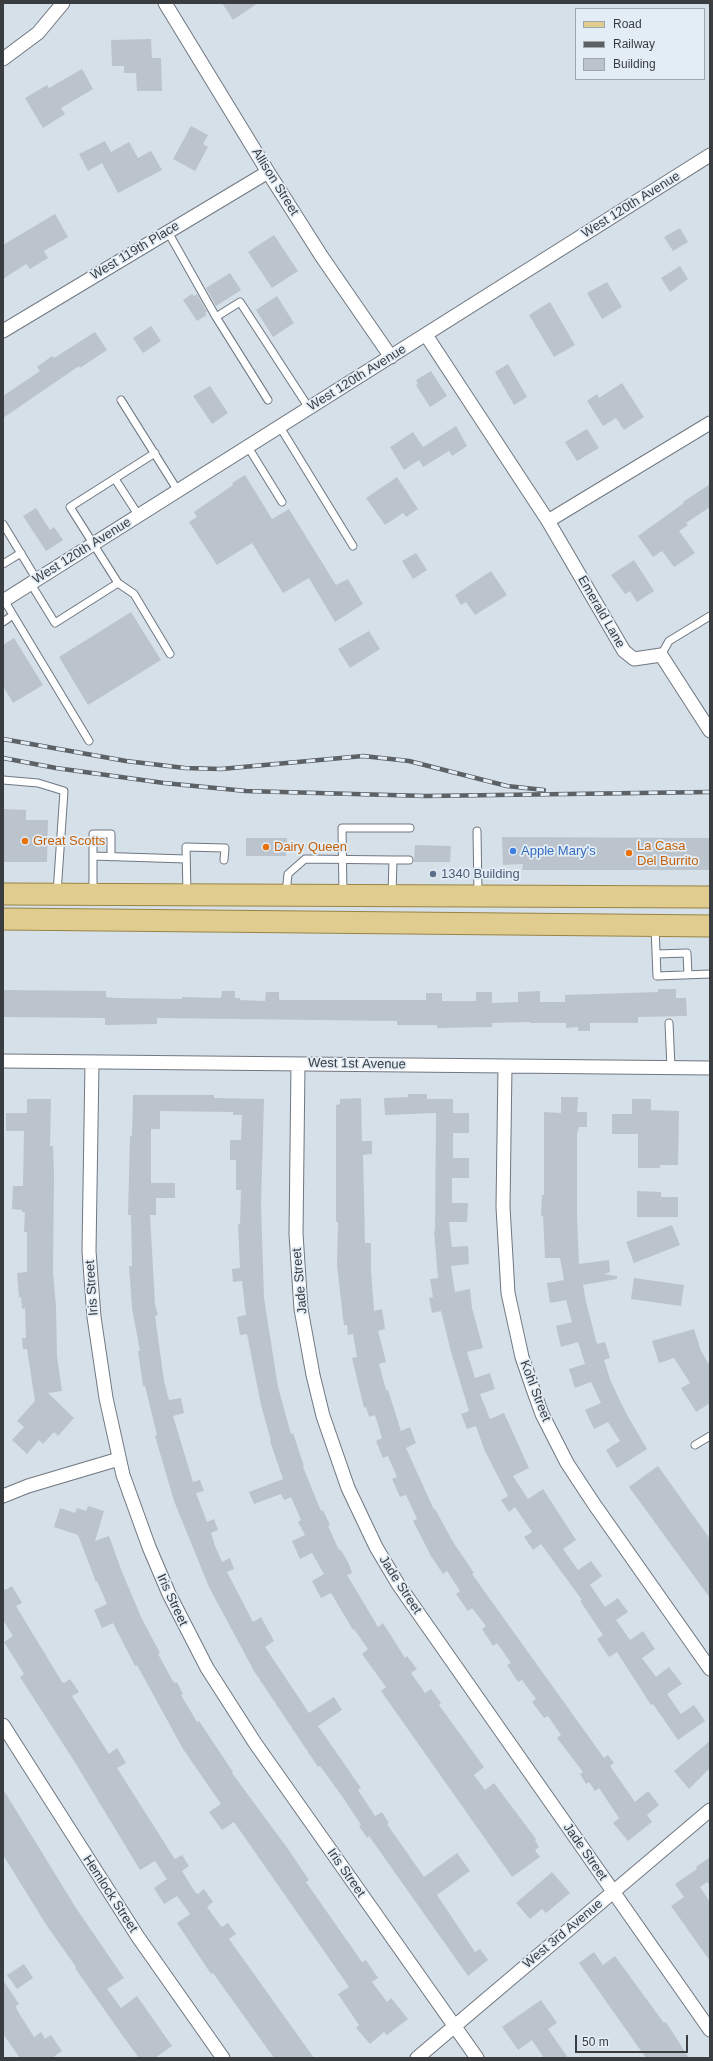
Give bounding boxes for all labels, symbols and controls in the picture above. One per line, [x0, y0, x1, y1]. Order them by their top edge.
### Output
legend [575, 8, 705, 80]
text: Road [613, 17, 642, 31]
text: Railway [613, 37, 655, 51]
text: Building [613, 57, 656, 71]
street label: Allison Street [248, 145, 302, 219]
street label: West 120th Avenue [579, 168, 683, 242]
street label: West 119th Place [88, 218, 182, 284]
street label: West 120th Avenue [305, 341, 409, 415]
street label: West 120th Avenue [30, 514, 134, 588]
street label: Emerald Lane [574, 573, 628, 651]
place label: Great Scotts [33, 833, 105, 849]
marker: Great Scotts [20, 836, 30, 846]
place label: La Casa Del Burrito [637, 838, 698, 869]
place label: Dairy Queen [274, 839, 347, 855]
marker: Dairy Queen [261, 842, 271, 852]
place label: Apple Mary's [521, 843, 596, 859]
marker: Apple Mary's [508, 846, 518, 856]
marker: La Casa Del Burrito [624, 848, 634, 858]
place label: 1340 Building [441, 866, 520, 882]
marker: 1340 Building [428, 869, 438, 879]
street label: West 1st Avenue [308, 1055, 406, 1073]
street label: Jade Street [289, 1247, 311, 1315]
street label: Iris Street [82, 1260, 102, 1316]
street label: Kohl Street [516, 1358, 554, 1424]
street label: Jade Street [375, 1553, 425, 1617]
street label: Iris Street [153, 1571, 191, 1629]
street label: Jade Street [560, 1820, 610, 1884]
street label: Iris Street [324, 1846, 368, 1900]
street label: Hemlock Street [79, 1852, 141, 1936]
street label: West 3rd Avenue [520, 1896, 606, 1972]
scale bar [577, 2027, 690, 2053]
text: 50 m [582, 2035, 609, 2049]

